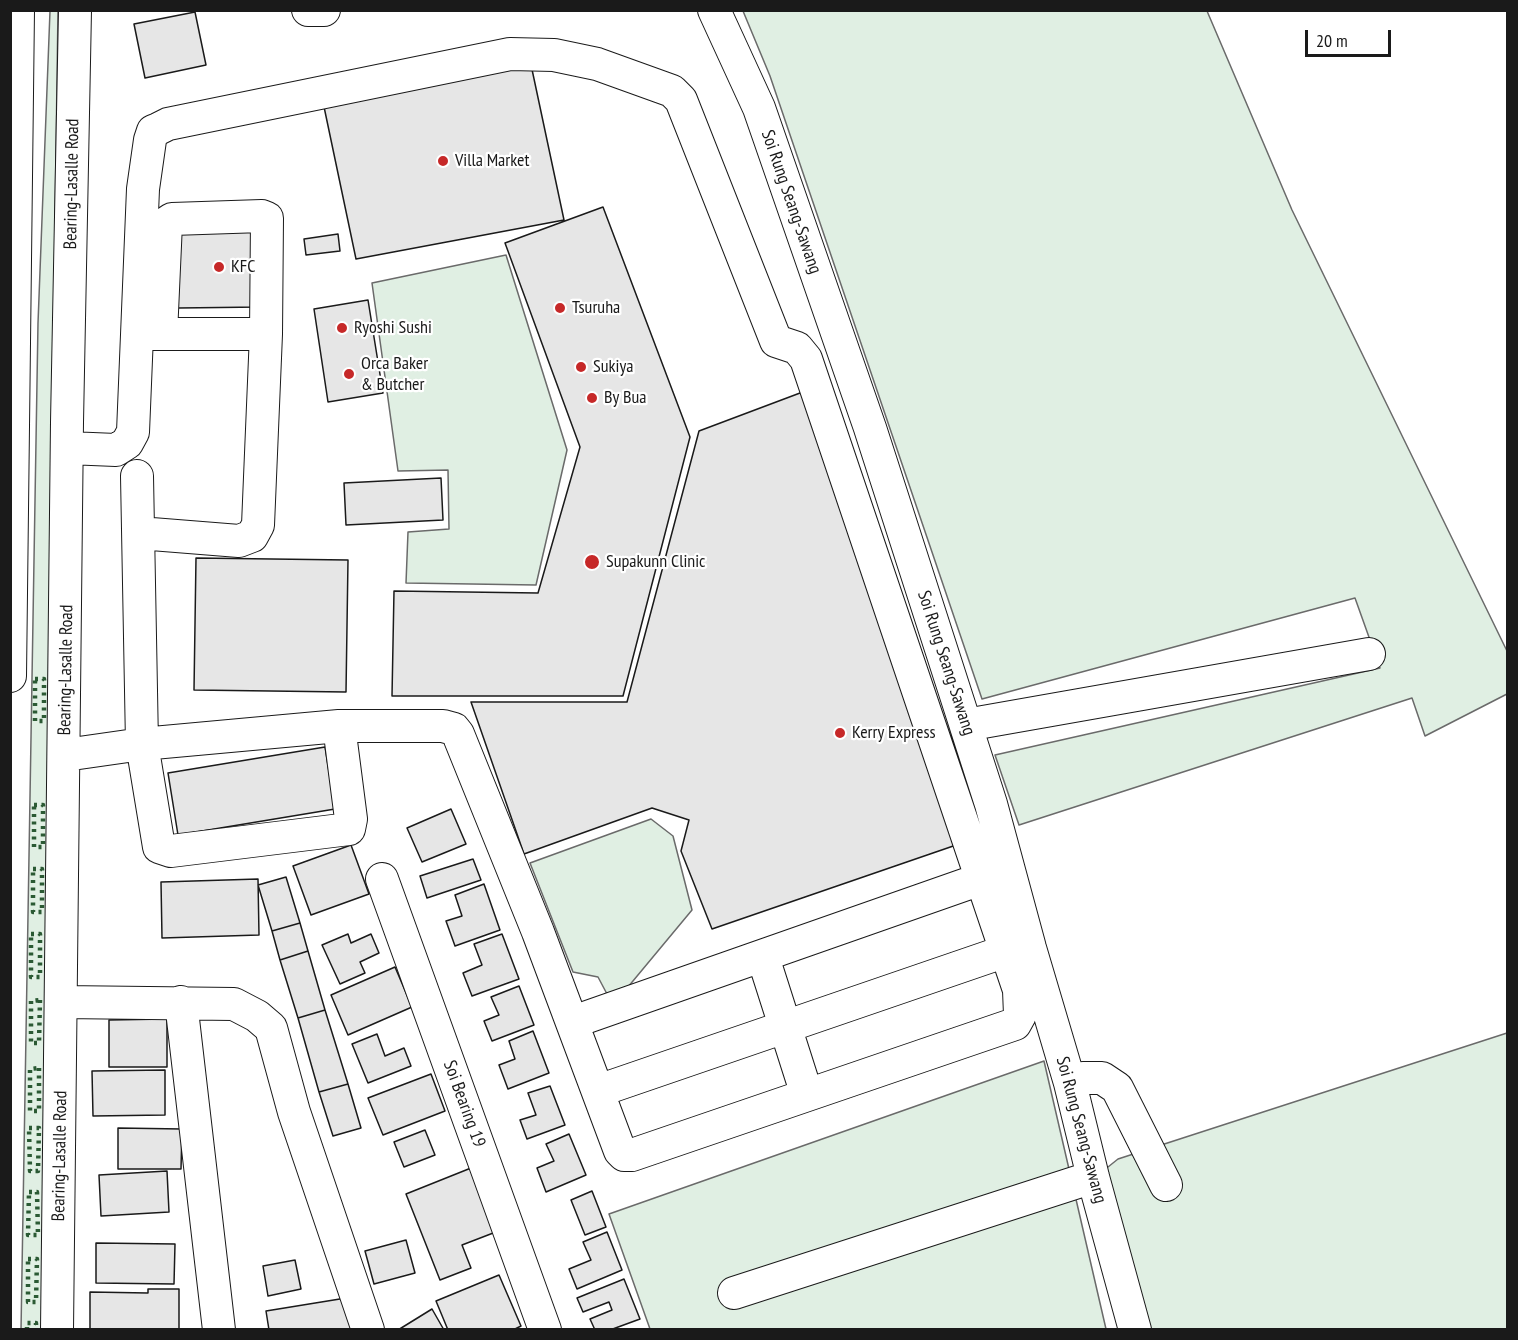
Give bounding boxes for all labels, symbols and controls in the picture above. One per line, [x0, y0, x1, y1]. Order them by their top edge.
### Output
scale bar [1308, 18, 1394, 56]
text: 20 m [1316, 29, 1348, 52]
street label: Bearing-Lasalle Road [60, 118, 84, 250]
street label: Soi Rung Seang-Sawang [756, 127, 826, 277]
place label: Villa Market [455, 150, 529, 172]
marker: Villa Market [436, 154, 450, 168]
place label: KFC [231, 256, 256, 278]
marker: KFC [212, 260, 226, 274]
place label: Tsuruha [572, 297, 620, 319]
marker: Tsuruha [553, 301, 567, 315]
place label: Ryoshi Sushi [354, 317, 432, 339]
marker: Ryoshi Sushi [335, 321, 349, 335]
place label: Orca Baker & Butcher [361, 353, 428, 395]
place label: Sukiya [593, 356, 633, 378]
marker: Sukiya [574, 360, 588, 374]
marker: Orca Baker & Butcher [342, 367, 356, 381]
place label: By Bua [604, 387, 647, 409]
marker: By Bua [585, 391, 599, 405]
place label: Supakunn Clinic [606, 551, 706, 573]
marker: Supakunn Clinic [583, 553, 601, 571]
street label: Soi Rung Seang-Sawang [912, 588, 980, 738]
street label: Bearing-Lasalle Road [54, 604, 78, 736]
place label: Kerry Express [852, 722, 936, 744]
marker: Kerry Express [833, 726, 847, 740]
street label: Soi Rung Seang-Sawang [1051, 1054, 1111, 1206]
street label: Soi Bearing 19 [438, 1058, 490, 1150]
street label: Bearing-Lasalle Road [48, 1090, 72, 1222]

